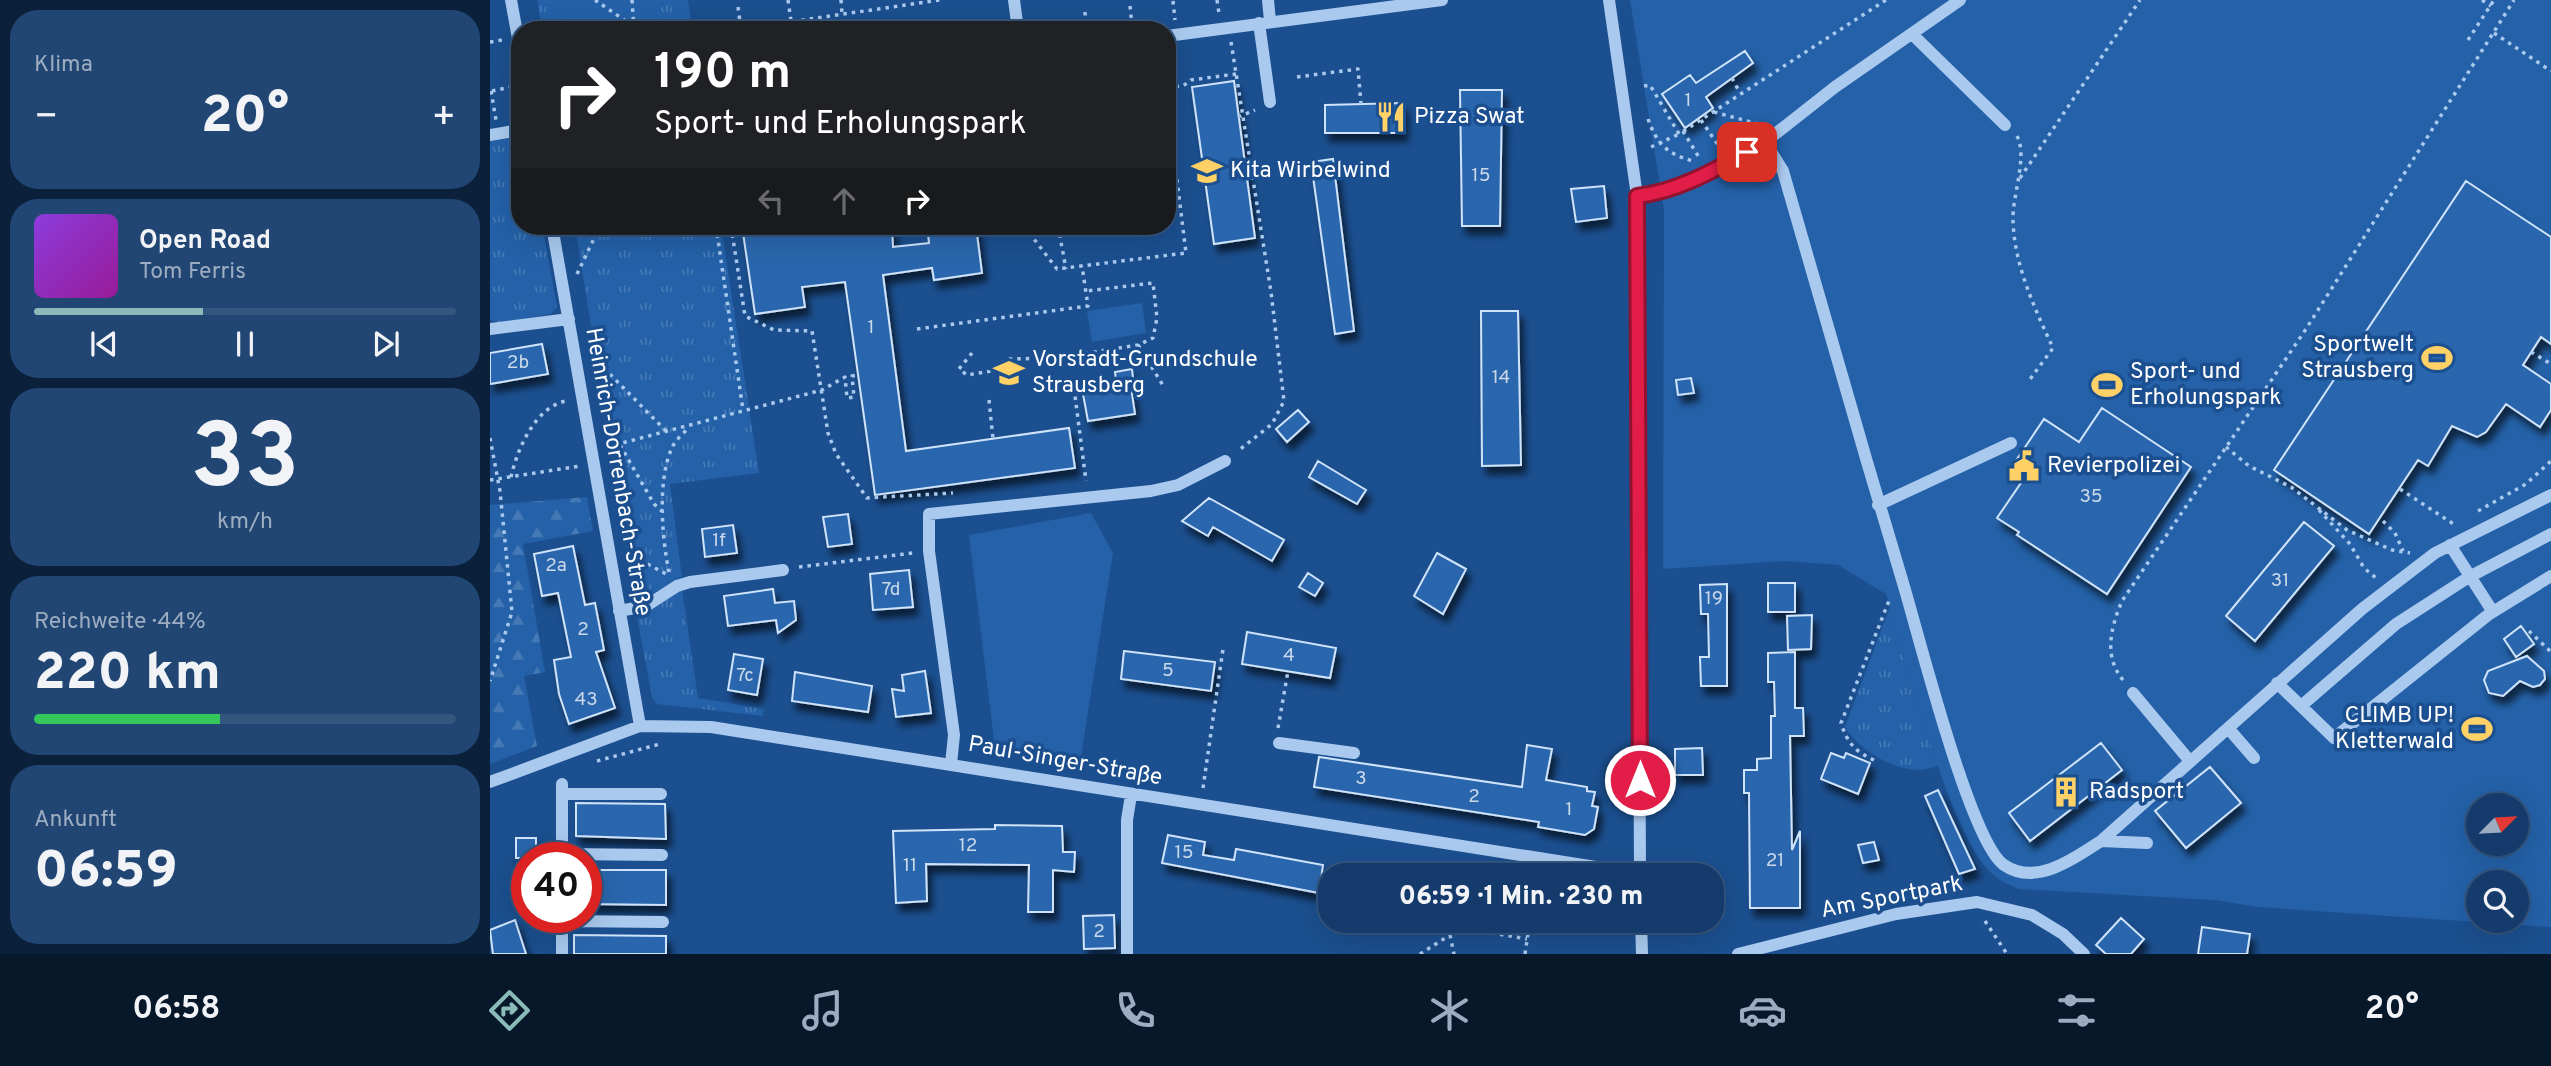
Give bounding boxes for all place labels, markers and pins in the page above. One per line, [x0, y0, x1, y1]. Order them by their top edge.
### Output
restaurant icon: Pizza Swat [1374, 100, 1408, 134]
place label: Pizza Swat [1414, 103, 1525, 132]
pin [1717, 122, 1777, 182]
school or university icon: Kita Wirbelwind [1190, 154, 1224, 188]
place label: Kita Wirbelwind [1230, 157, 1391, 186]
place label: Sportwelt Strausberg [2301, 331, 2414, 386]
sports icon: Sportwelt Strausberg [2420, 341, 2454, 375]
place label: Vorstadt-Grundschule Strausberg [1032, 346, 1258, 401]
school or university icon: Vorstadt-Grundschule Strausberg [992, 356, 1026, 390]
place label: Sport- und Erholungspark [2130, 358, 2282, 413]
sports icon: Sport- und Erholungspark [2090, 368, 2124, 402]
public building icon: Revierpolizei [2007, 449, 2041, 483]
place label: Revierpolizei [2047, 452, 2180, 481]
place label: CLIMB UP! Kletterwald [2335, 702, 2454, 757]
sports icon: CLIMB UP! Kletterwald [2460, 712, 2494, 746]
building icon: Radsport [2049, 775, 2083, 809]
place label: Radsport [2089, 778, 2184, 807]

